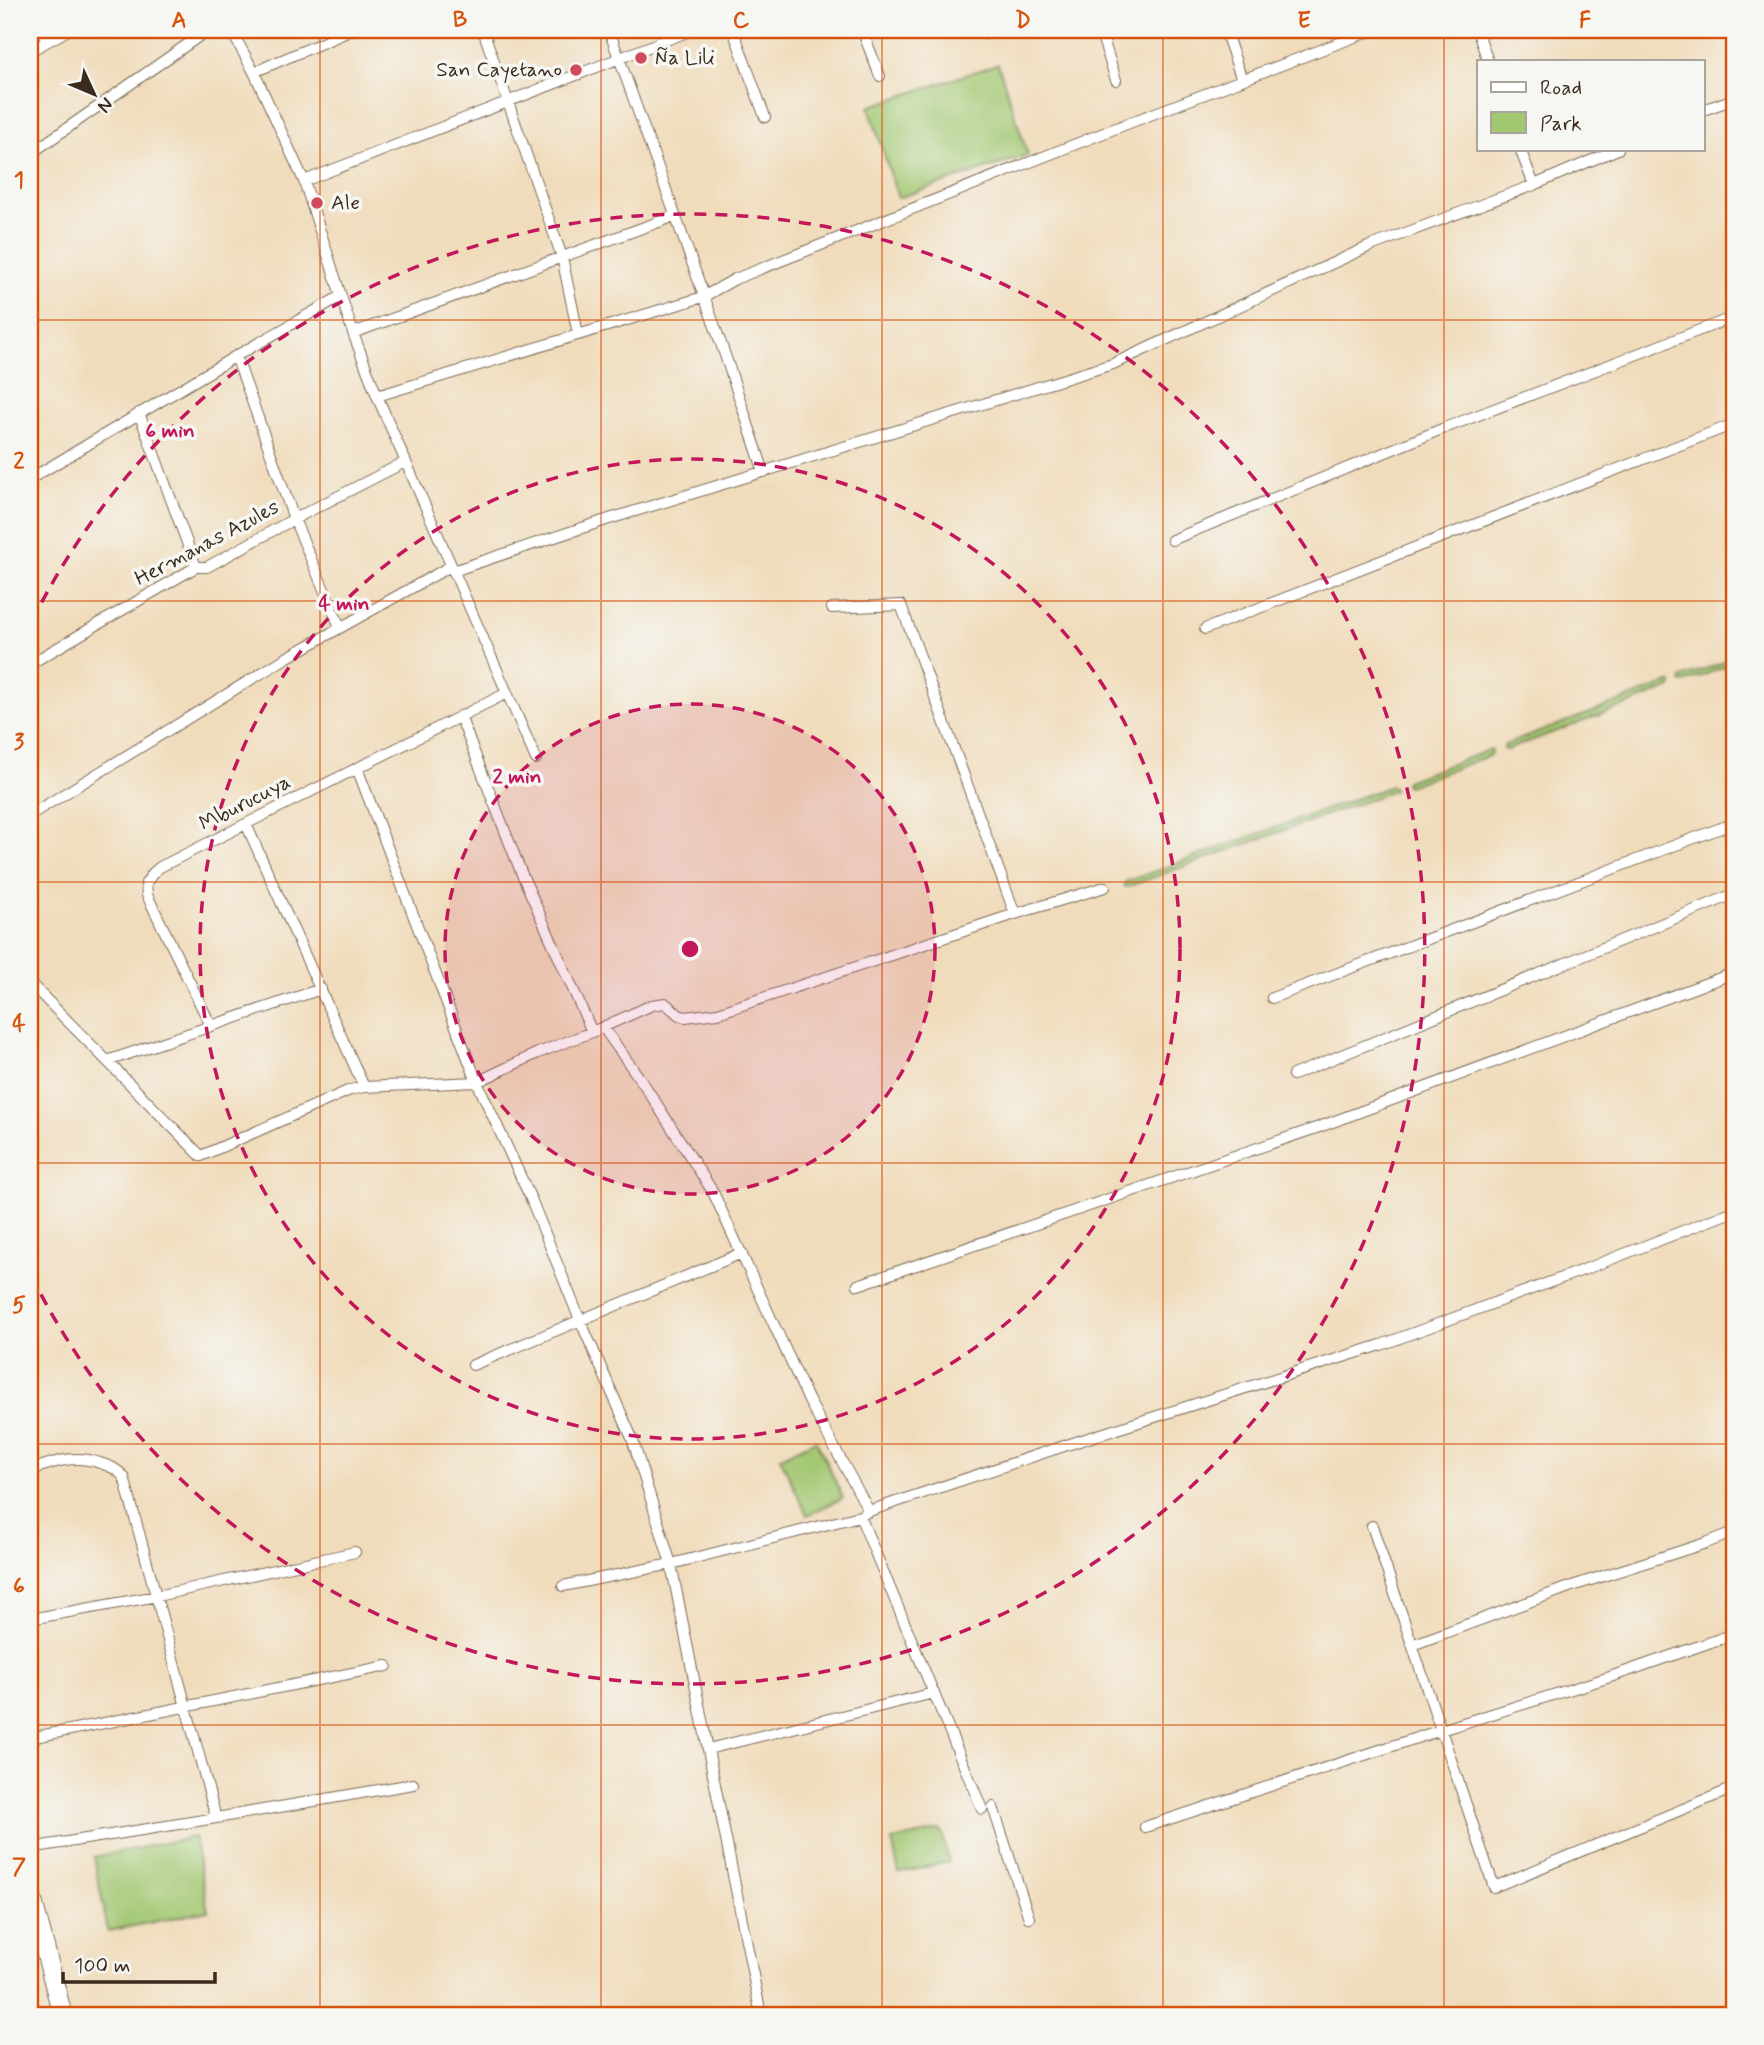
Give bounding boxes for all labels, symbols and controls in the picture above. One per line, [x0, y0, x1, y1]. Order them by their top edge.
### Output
text: A [171, 6, 187, 36]
text: B [453, 6, 468, 36]
text: C [733, 6, 750, 36]
text: D [1015, 6, 1031, 36]
text: E [1297, 6, 1311, 36]
text: F [1579, 6, 1591, 36]
place label: Ña Lili [655, 44, 715, 72]
marker: Ña Lili [633, 50, 649, 66]
place label: San Cayetano [436, 56, 562, 84]
north arrow [60, 60, 130, 130]
legend [1477, 60, 1704, 150]
marker: San Cayetano [568, 62, 584, 78]
text: Road [1540, 74, 1582, 102]
text: N [92, 92, 119, 118]
text: Park [1540, 110, 1582, 138]
text: 1 [14, 166, 24, 196]
place label: Ale [331, 189, 360, 217]
marker: Ale [309, 195, 325, 211]
text: 6 min [145, 417, 195, 445]
text: 2 [13, 447, 25, 477]
street label: Hermanas Azules [130, 493, 284, 593]
text: 4 min [318, 590, 370, 618]
text: 3 [14, 728, 25, 758]
text: 2 min [492, 763, 542, 791]
street label: Mburucuya [194, 768, 296, 838]
centre of rings [678, 937, 702, 961]
text: 4 [12, 1009, 26, 1039]
text: 5 [12, 1291, 26, 1321]
text: 6 [13, 1572, 25, 1602]
text: 7 [12, 1853, 26, 1883]
scale bar [63, 1940, 215, 1984]
text: 100 m [74, 1952, 130, 1980]

